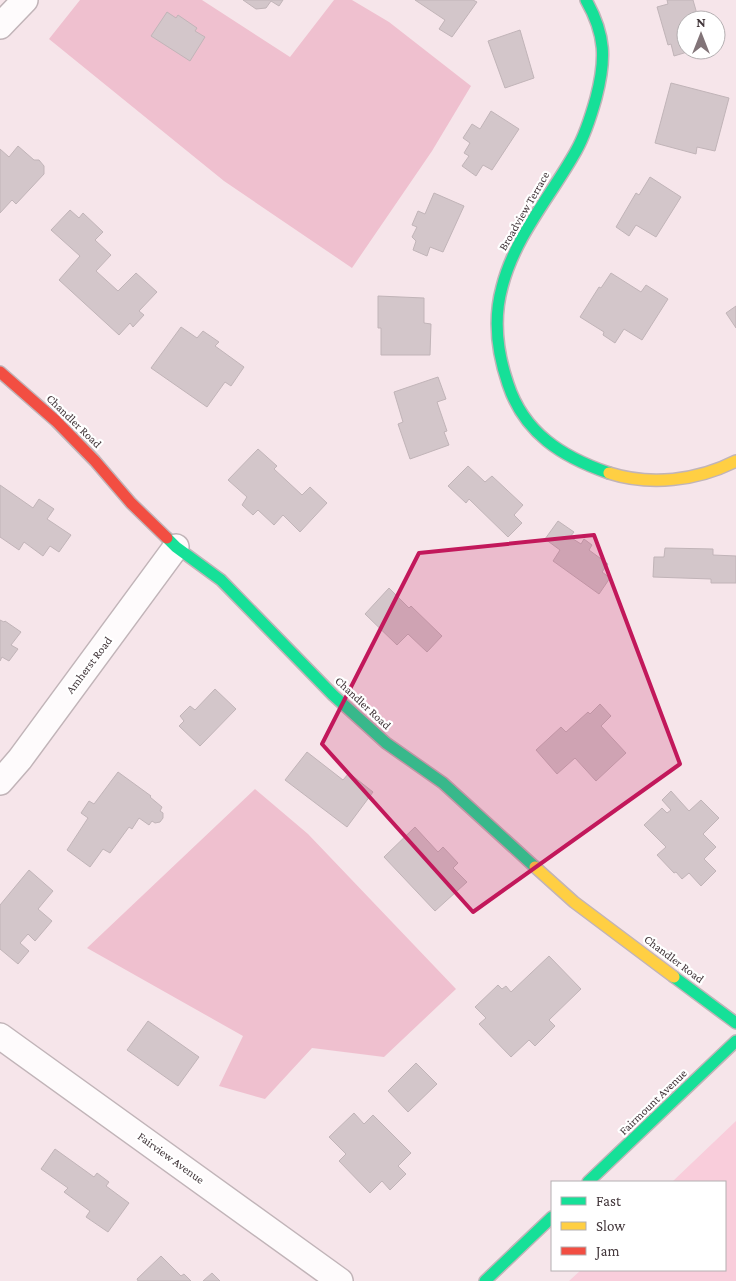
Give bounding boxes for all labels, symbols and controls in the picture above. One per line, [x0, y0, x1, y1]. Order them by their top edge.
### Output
north arrow [676, 10, 726, 60]
text: N [696, 14, 706, 30]
street label: Broadview Terrace [496, 169, 552, 253]
street label: Chandler Road [44, 391, 105, 451]
street label: Amherst Road [63, 633, 115, 696]
street label: Chandler Road [332, 674, 394, 733]
street label: Chandler Road [641, 932, 707, 986]
street label: Fairmount Avenue [616, 1066, 690, 1138]
street label: Fairview Avenue [135, 1129, 207, 1187]
legend [551, 1181, 726, 1271]
text: Fast [596, 1193, 622, 1209]
text: Slow [596, 1218, 626, 1234]
text: Jam [594, 1243, 619, 1260]

